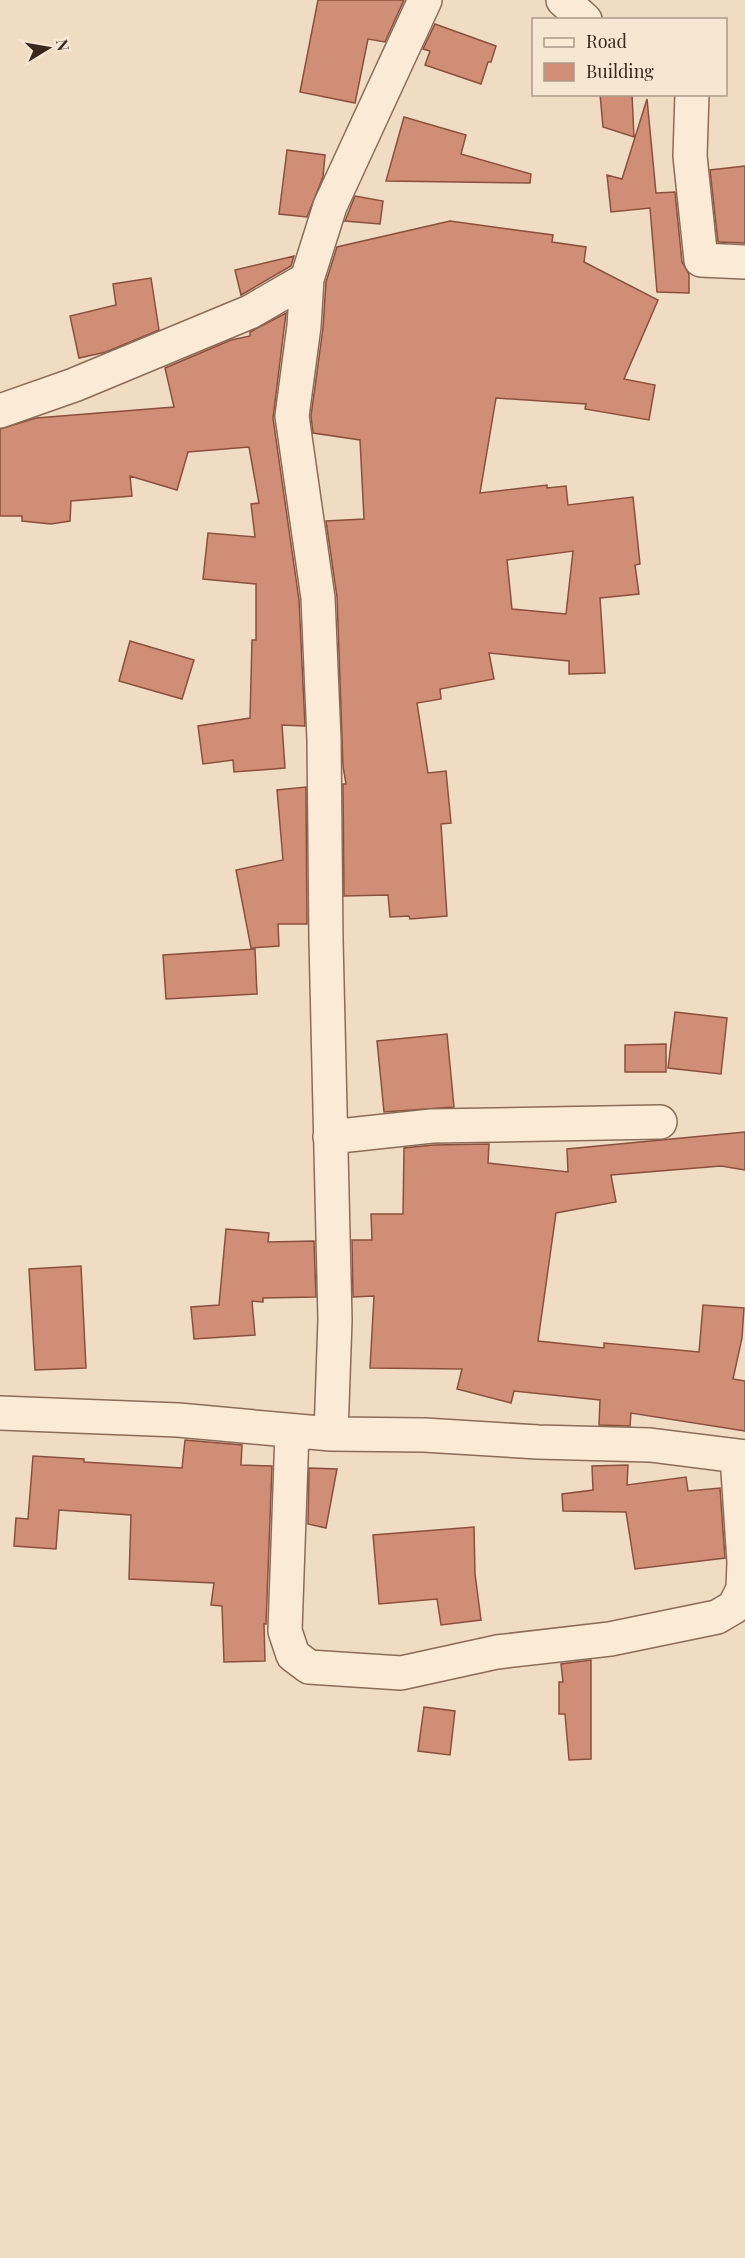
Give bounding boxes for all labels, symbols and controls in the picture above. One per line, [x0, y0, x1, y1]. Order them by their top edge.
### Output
north arrow [18, 18, 78, 78]
legend [532, 18, 727, 96]
text: Road [586, 29, 627, 53]
text: N [52, 37, 75, 53]
text: Building [586, 59, 654, 83]

